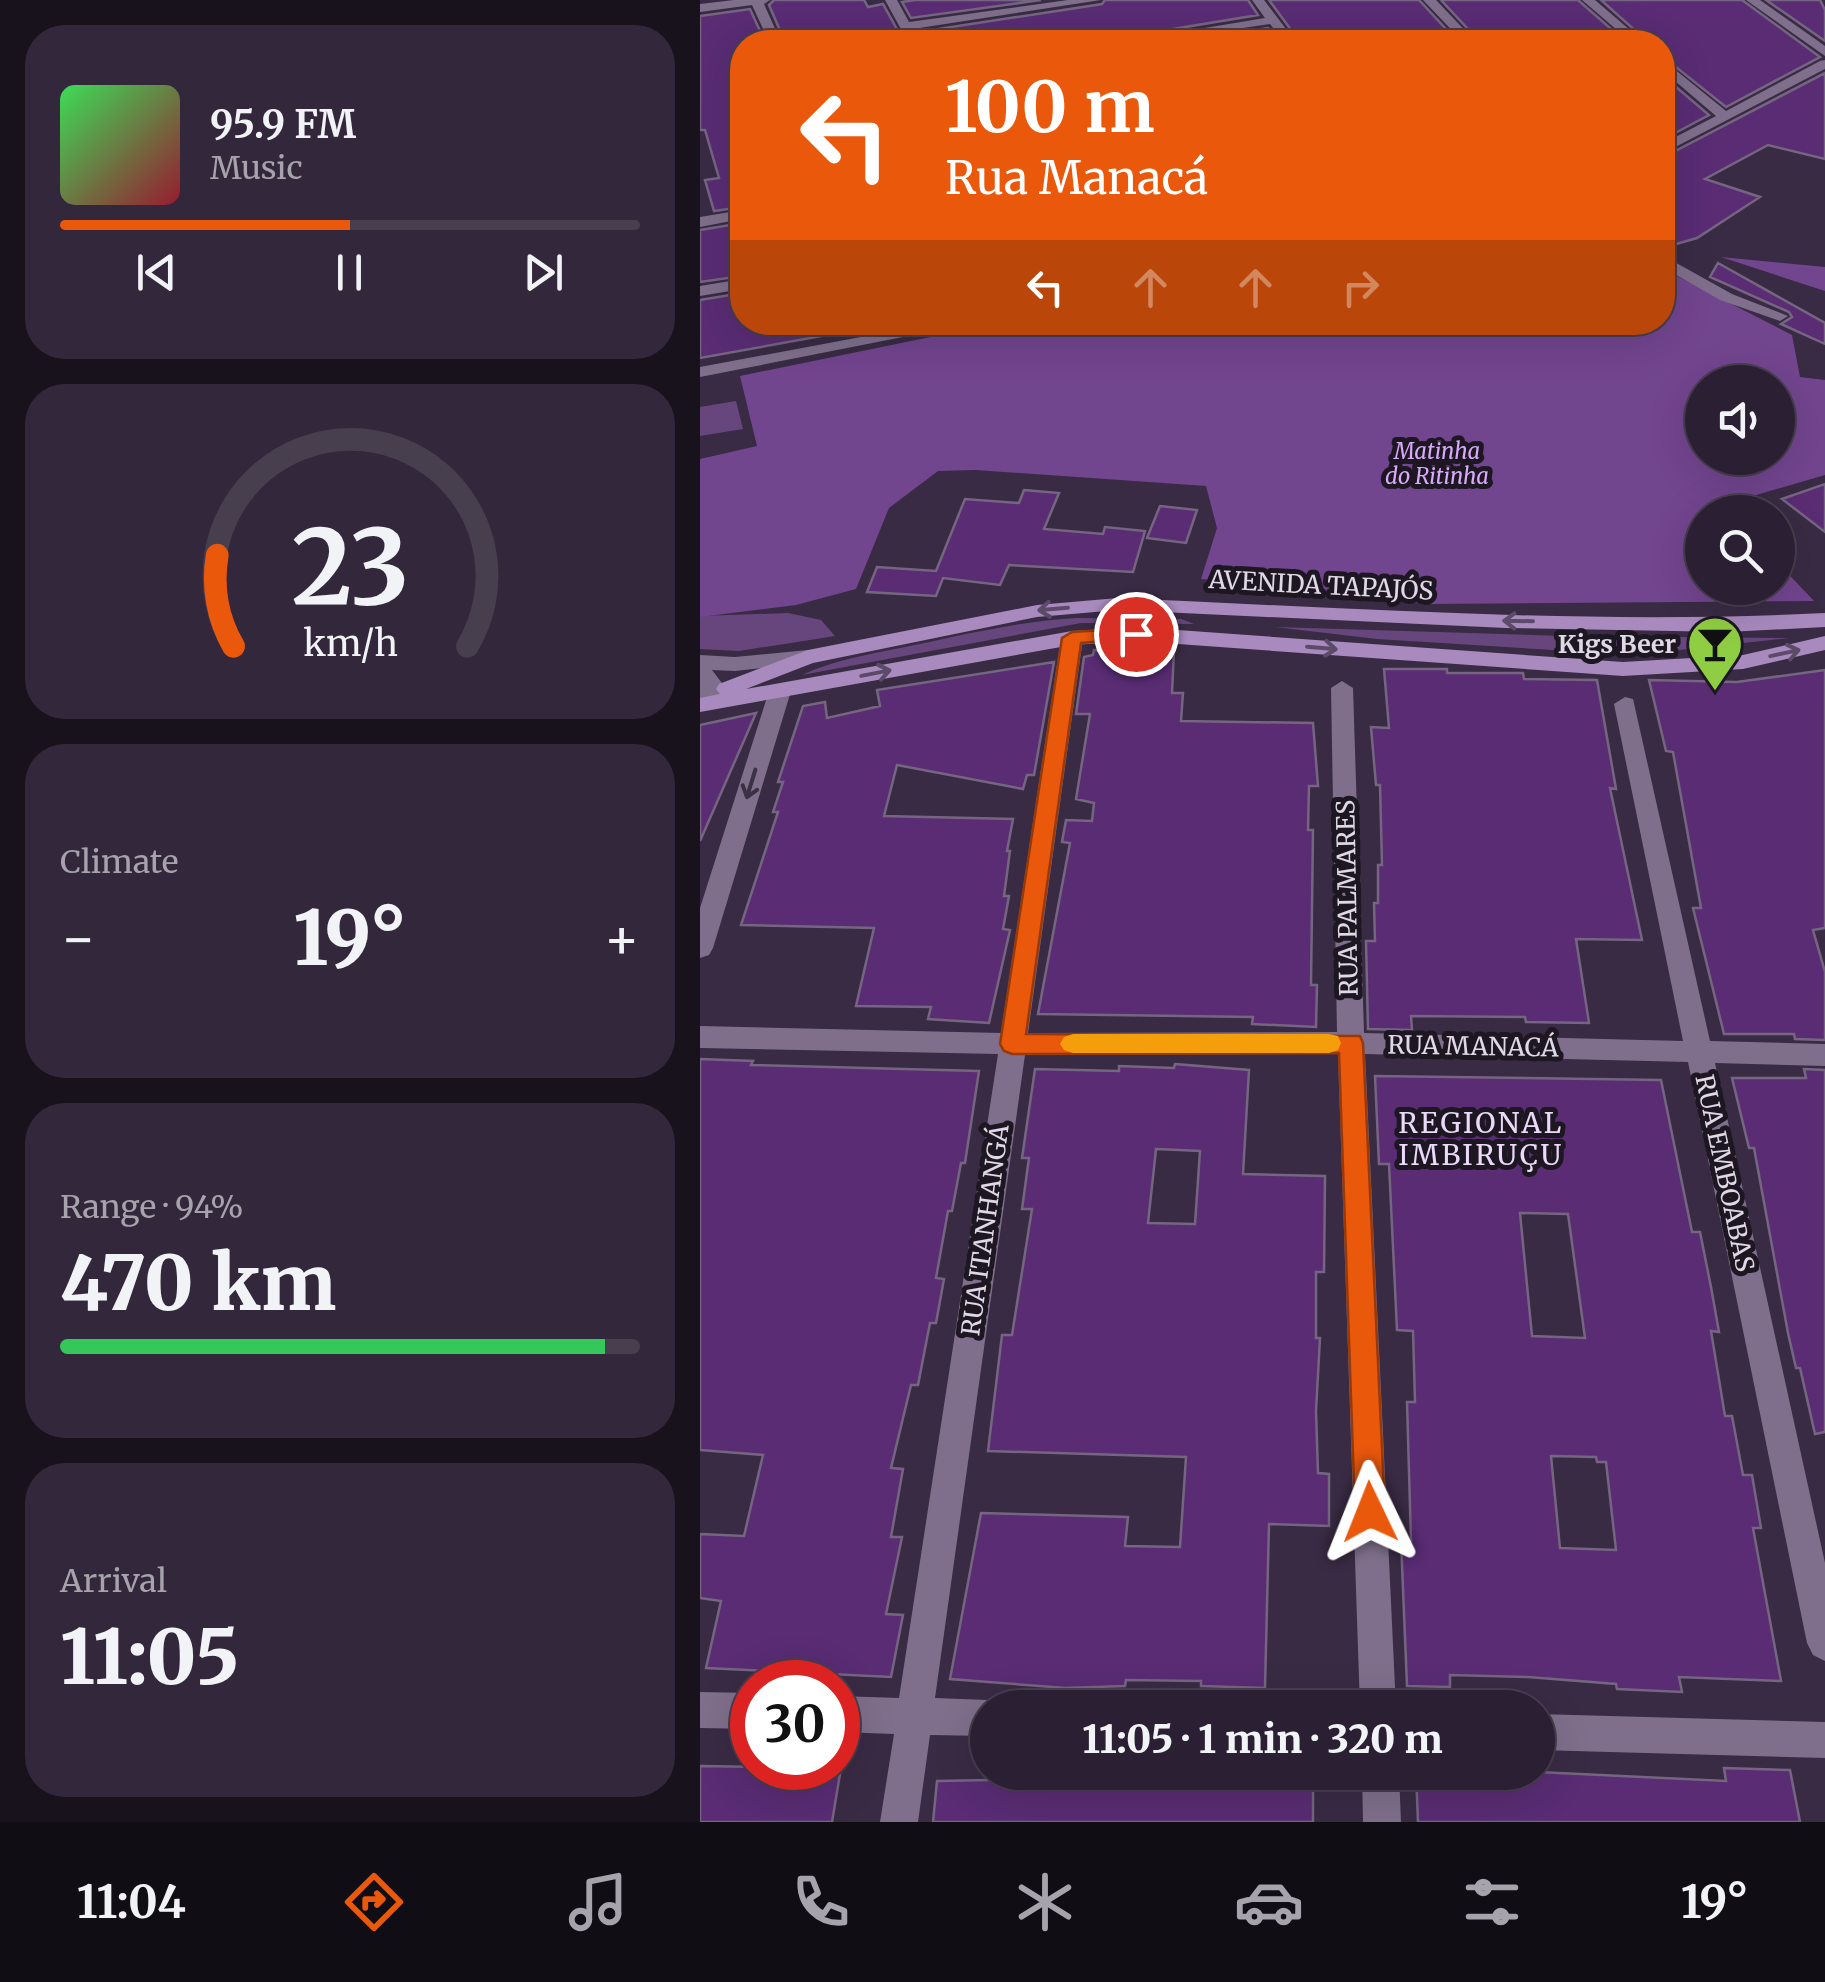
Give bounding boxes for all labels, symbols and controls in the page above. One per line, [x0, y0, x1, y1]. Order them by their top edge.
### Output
text: 100 m [945, 63, 1155, 151]
icon: left [780, 70, 910, 200]
text: 95.9 FM [210, 101, 356, 148]
text: Music [210, 148, 303, 188]
text: Rua Manacá [945, 150, 1208, 206]
icon: previous [129, 245, 184, 300]
icon: pause [322, 245, 377, 300]
icon: next [516, 245, 571, 300]
icon: left [1018, 260, 1073, 315]
icon: ahead [1123, 260, 1178, 315]
icon: ahead [1228, 260, 1283, 315]
icon: right [1333, 260, 1388, 315]
map controls [1685, 365, 1795, 605]
button: sound [1685, 365, 1795, 475]
park label: Matinha do Ritinha [1385, 437, 1489, 490]
button: search [1685, 495, 1795, 605]
text: 23 [291, 502, 409, 632]
street label: AVENIDA TAPAJÓS [1207, 563, 1434, 607]
pin [1094, 592, 1179, 677]
one-way arrow [1038, 600, 1070, 619]
icon: arrive [1109, 607, 1164, 662]
one-way arrow [1502, 611, 1534, 630]
bar icon: Kigs Beer [1685, 614, 1745, 693]
text: km/h [303, 621, 397, 666]
place label: Kigs Beer [1558, 628, 1676, 660]
one-way arrow [1306, 638, 1338, 657]
one-way arrow [1768, 643, 1800, 661]
one-way arrow [859, 662, 891, 681]
one-way arrow [741, 768, 759, 800]
street label: RUA PALMARES [1329, 799, 1365, 997]
text: Climate [60, 842, 178, 882]
text: 19° [293, 891, 407, 985]
text: − [60, 904, 97, 973]
text: + [603, 904, 640, 973]
street label: RUA MANACÁ [1387, 1029, 1559, 1063]
street label: RUA EMBOABAS [1689, 1072, 1761, 1274]
district label: REGIONAL IMBIRUÇU [1398, 1105, 1564, 1173]
street label: RUA ITANHANGÁ [954, 1122, 1016, 1338]
text: Range · 94% [60, 1187, 243, 1227]
text: 470 km [60, 1236, 336, 1330]
position arrow [1318, 1460, 1422, 1564]
text: Arrival [60, 1561, 167, 1601]
text: 11:05 [60, 1610, 239, 1704]
speed limit sign: 30 [730, 1660, 860, 1790]
text: 11:05 · 1 min · 320 m [1082, 1716, 1443, 1763]
icon: directions [339, 1867, 409, 1937]
icon: music [563, 1867, 633, 1937]
icon: phone [786, 1867, 856, 1937]
icon: climate [1010, 1867, 1080, 1937]
icon: car [1234, 1867, 1304, 1937]
icon: filters [1457, 1867, 1527, 1937]
text: 11:04 [77, 1874, 186, 1930]
text: 19° [1681, 1874, 1748, 1930]

